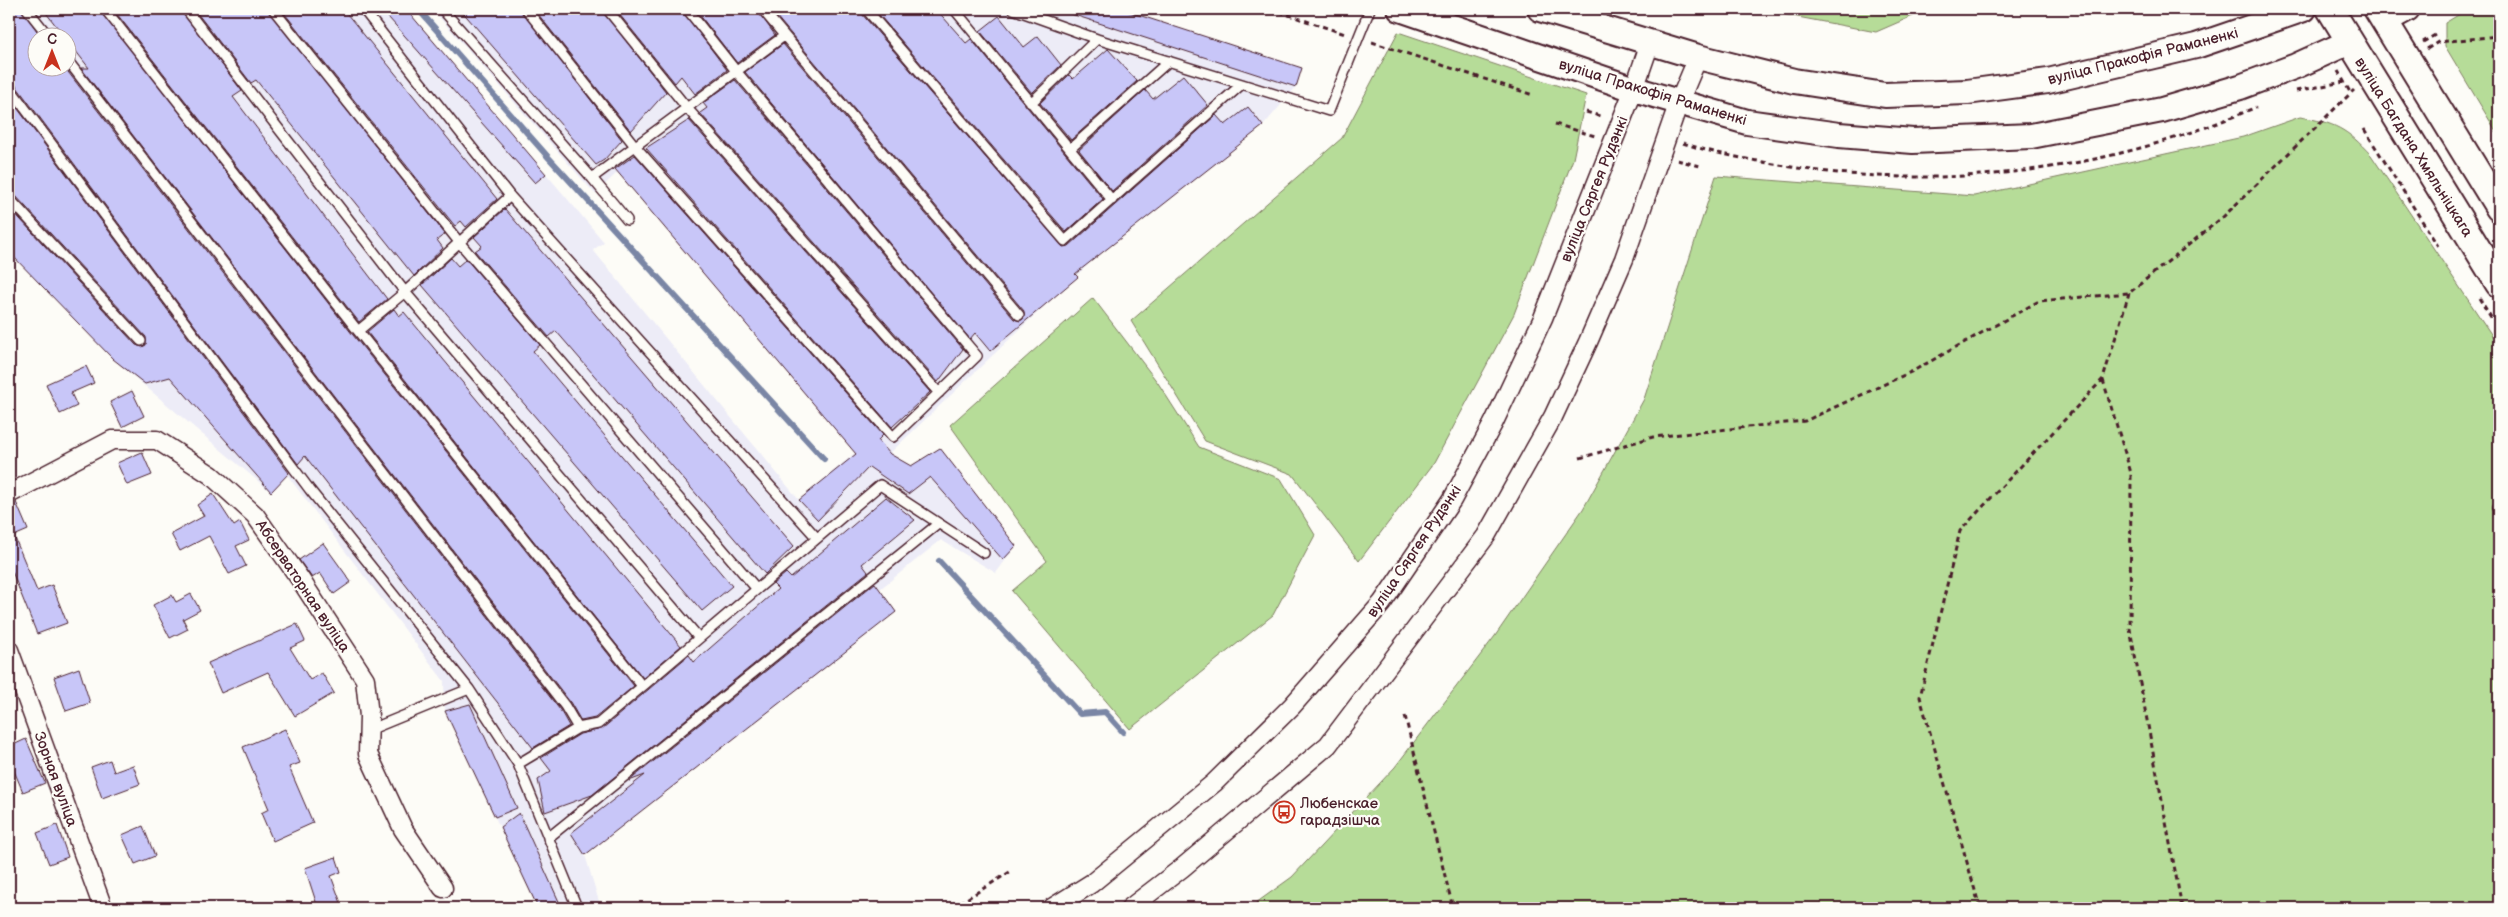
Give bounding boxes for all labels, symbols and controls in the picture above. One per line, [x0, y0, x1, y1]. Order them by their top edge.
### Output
street label: вуліца Пракофія Раманенкі [2046, 24, 2240, 89]
north arrow [28, 28, 78, 78]
text: С [47, 31, 57, 48]
street label: вуліца Багдана Хмяльніцкага [2350, 54, 2477, 241]
street label: вуліца Пракофія Раманенкі [1557, 55, 1749, 130]
street label: вуліца Сяргея Рудэнкі [1556, 113, 1632, 265]
street label: вуліца Сяргея Рудэнкі [1363, 481, 1466, 621]
street label: Абсерваторная вуліца [251, 516, 354, 656]
street label: Зорная вуліца [30, 729, 82, 829]
place label: Любенскае гарадзішча [1299, 794, 1380, 830]
bus stop icon: Любенскае гарадзішча [1272, 800, 1296, 824]

